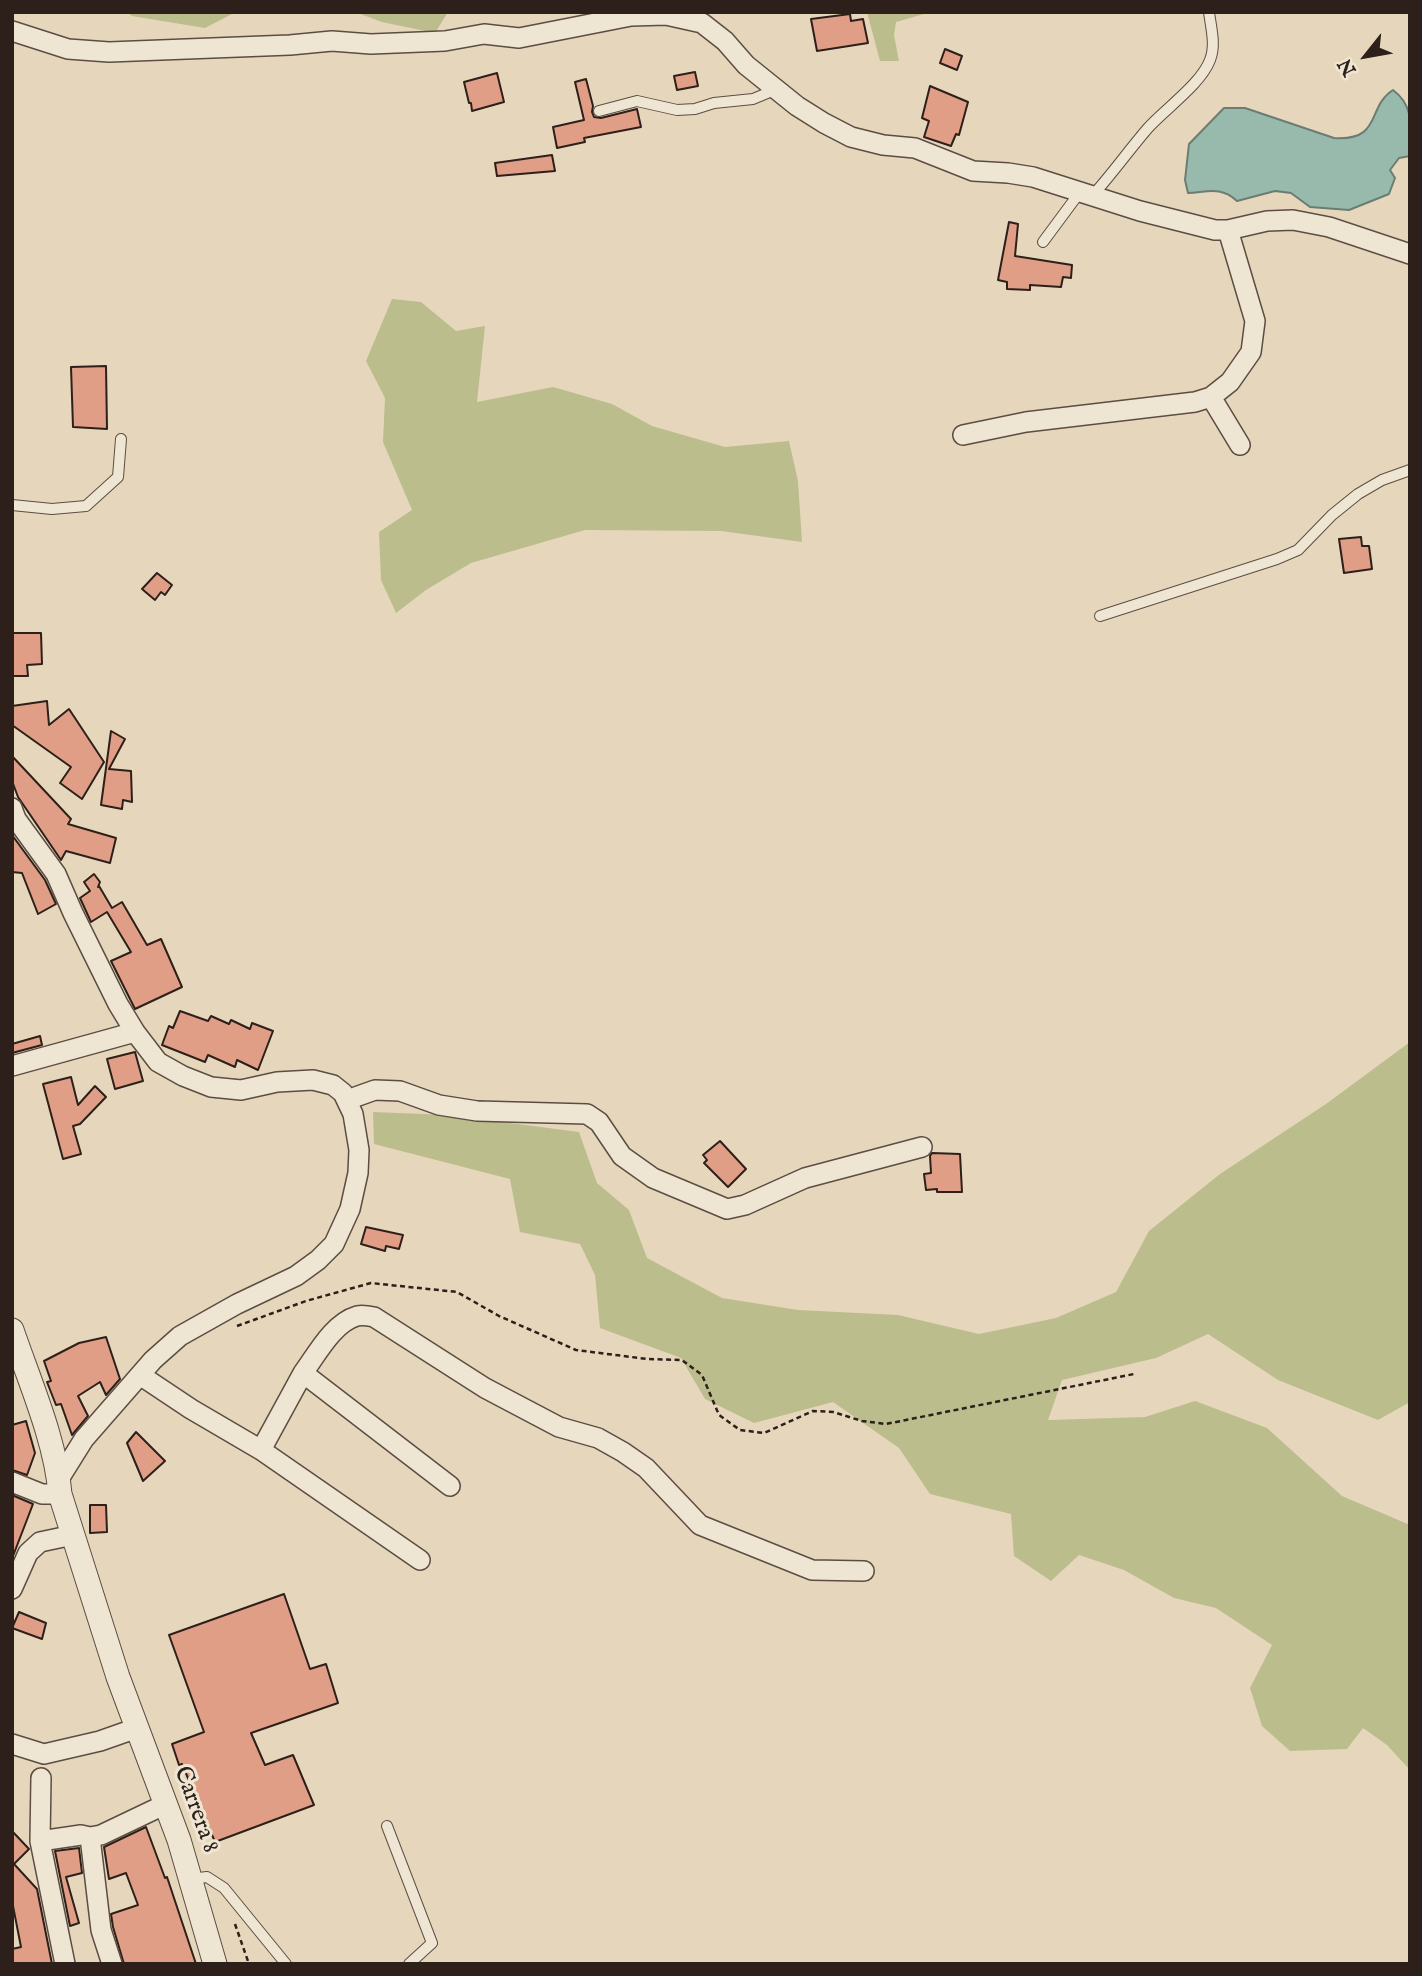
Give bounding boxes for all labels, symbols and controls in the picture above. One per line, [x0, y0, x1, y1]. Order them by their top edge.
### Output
north arrow [1331, 21, 1401, 91]
text: N [1333, 54, 1363, 80]
street label: Carrera 8 [166, 1763, 224, 1857]

